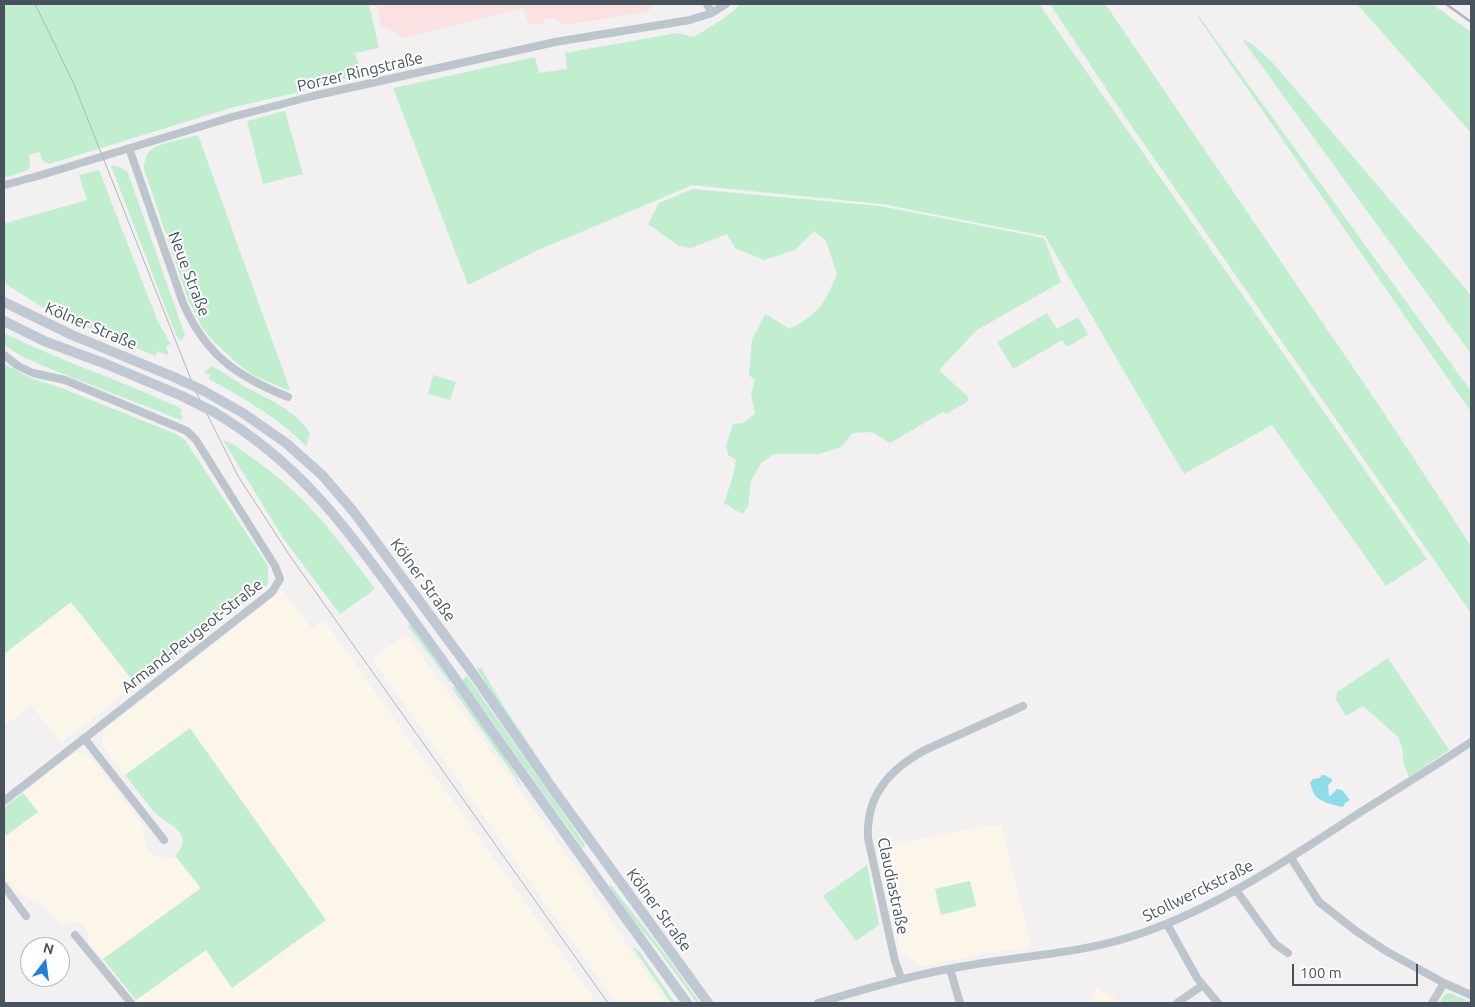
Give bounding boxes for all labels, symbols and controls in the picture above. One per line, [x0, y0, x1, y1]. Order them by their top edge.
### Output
street label: Porzer Ringstraße [295, 48, 425, 96]
street label: Neue Straße [164, 229, 214, 319]
street label: Kölner Straße [42, 298, 140, 354]
street label: Kölner Straße [386, 535, 460, 625]
street label: Armand-Peugeot-Straße [117, 575, 267, 697]
street label: Claudiastraße [873, 836, 913, 936]
street label: Stollwerckstraße [1139, 856, 1257, 926]
street label: Kölner Straße [622, 865, 696, 955]
north arrow [20, 937, 70, 987]
text: N [41, 939, 56, 958]
scale bar [1295, 954, 1421, 986]
text: 100 m [1300, 964, 1342, 981]

